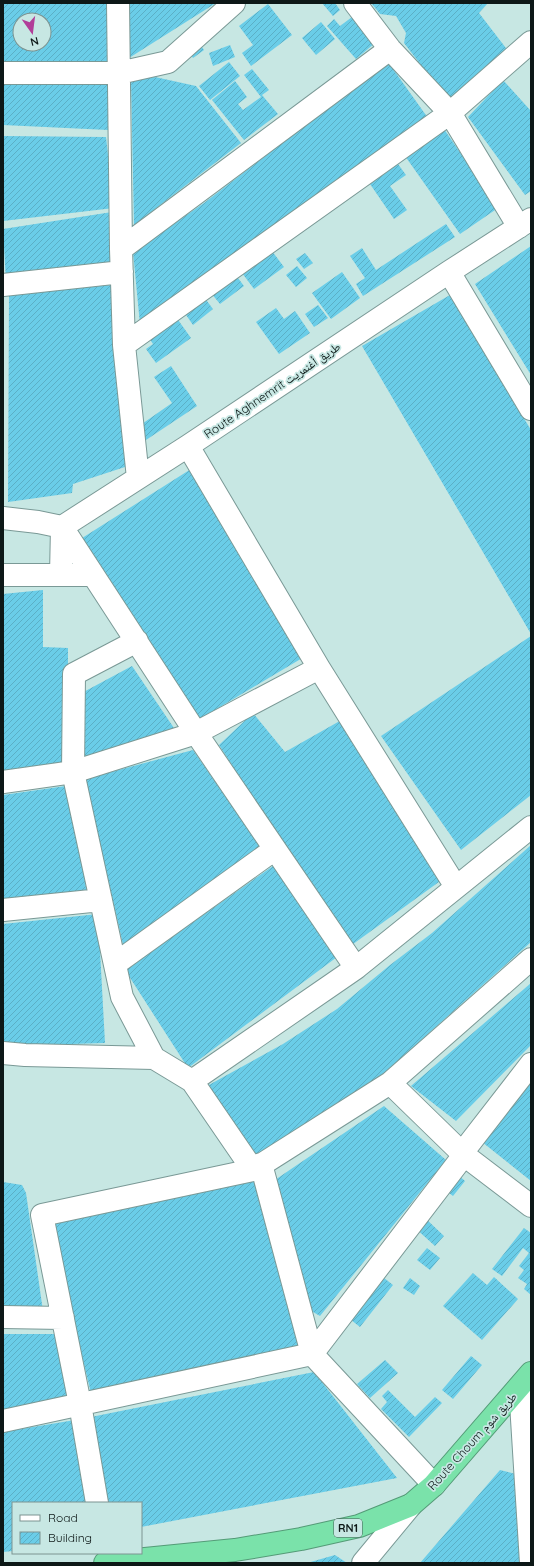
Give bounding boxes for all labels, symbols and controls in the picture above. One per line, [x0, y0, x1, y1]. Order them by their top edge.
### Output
north arrow [12, 12, 52, 52]
text: N [29, 34, 40, 49]
street label: Route Aghnemrit طريق أغنمريت [201, 339, 343, 442]
street label: Route Choum طريق شوم [424, 1389, 521, 1494]
legend [12, 1502, 142, 1554]
text: Road [48, 1510, 78, 1525]
road number: RN1 [334, 1519, 362, 1537]
text: Building [48, 1530, 92, 1545]

